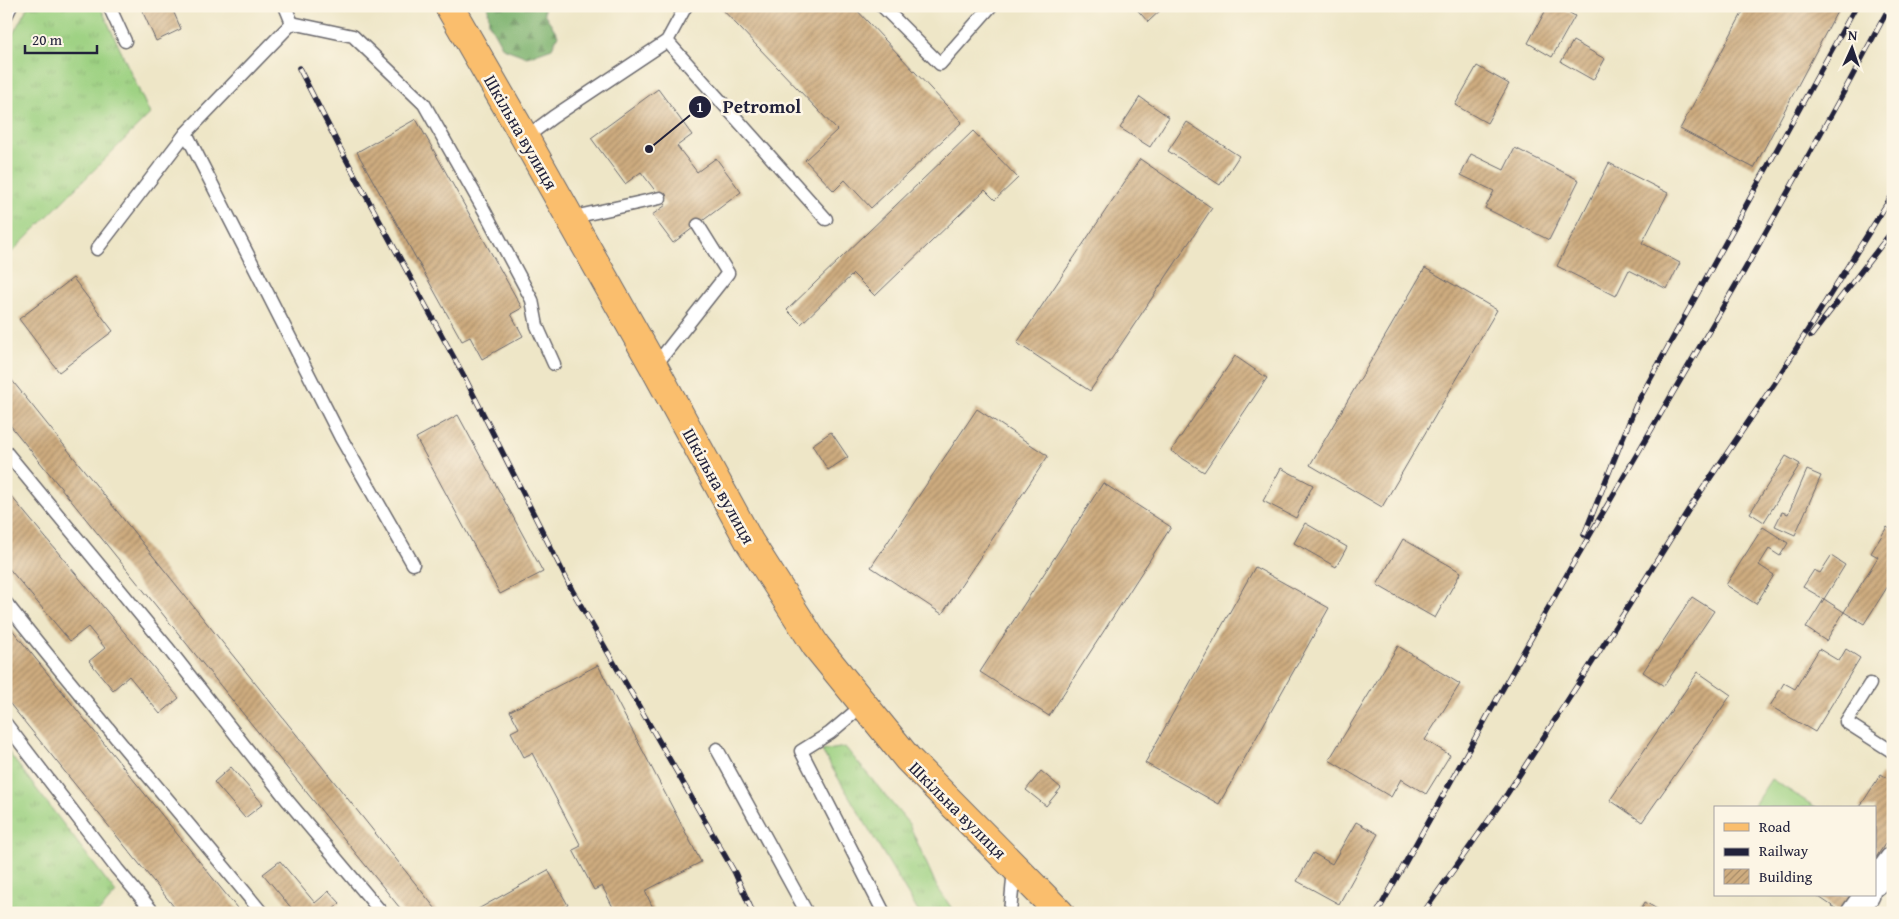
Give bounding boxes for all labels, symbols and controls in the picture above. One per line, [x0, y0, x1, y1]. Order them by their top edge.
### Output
scale bar [25, 22, 98, 54]
north arrow [1826, 22, 1876, 72]
text: N [1847, 25, 1859, 45]
text: 20 m [32, 29, 63, 50]
street label: Шкільна вулиця [477, 69, 565, 195]
callout: Petromol [687, 90, 811, 124]
text: Petromol [723, 92, 801, 120]
text: 1 [696, 96, 704, 117]
street label: Шкільна вулиця [676, 423, 762, 549]
street label: Шкільна вулиця [903, 755, 1013, 865]
legend [1714, 806, 1876, 896]
text: Road [1759, 816, 1790, 837]
text: Railway [1759, 840, 1809, 861]
text: Building [1759, 866, 1813, 887]

